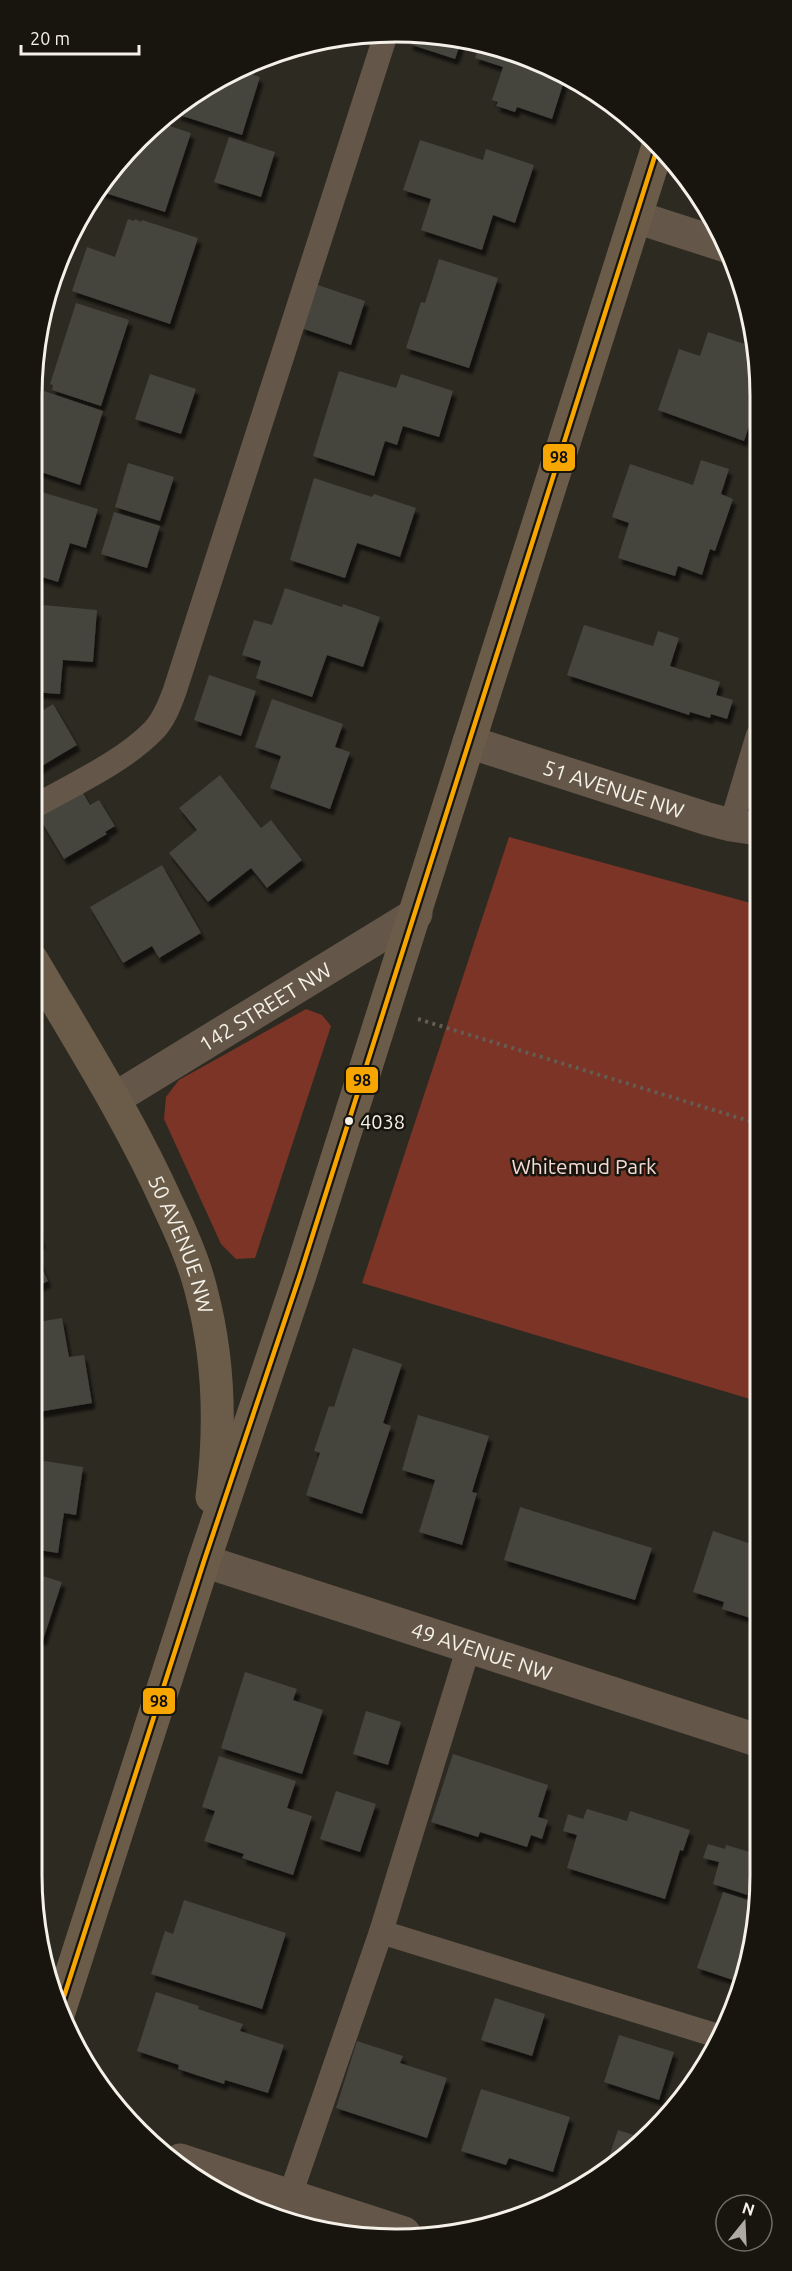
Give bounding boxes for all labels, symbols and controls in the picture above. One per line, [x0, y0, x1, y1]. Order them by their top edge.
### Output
scale bar [21, 18, 140, 56]
text: 20 m [30, 28, 70, 48]
line badge: 98 [542, 443, 576, 472]
text: 98 [550, 448, 568, 466]
street label: 51 AVENUE NW [540, 755, 687, 823]
street label: 142 STREET NW [194, 957, 335, 1056]
line badge: 98 [345, 1066, 379, 1094]
text: 98 [353, 1071, 371, 1089]
place label: 4038 [360, 1110, 405, 1133]
marker: 4038 [343, 1115, 355, 1127]
park label: Whitemud Park [511, 1154, 657, 1178]
street label: 50 AVENUE NW [144, 1171, 218, 1316]
street label: 49 AVENUE NW [408, 1617, 555, 1685]
line badge: 98 [142, 1687, 176, 1715]
text: 98 [150, 1692, 168, 1710]
north arrow [714, 2193, 774, 2253]
text: N [740, 2198, 757, 2219]

